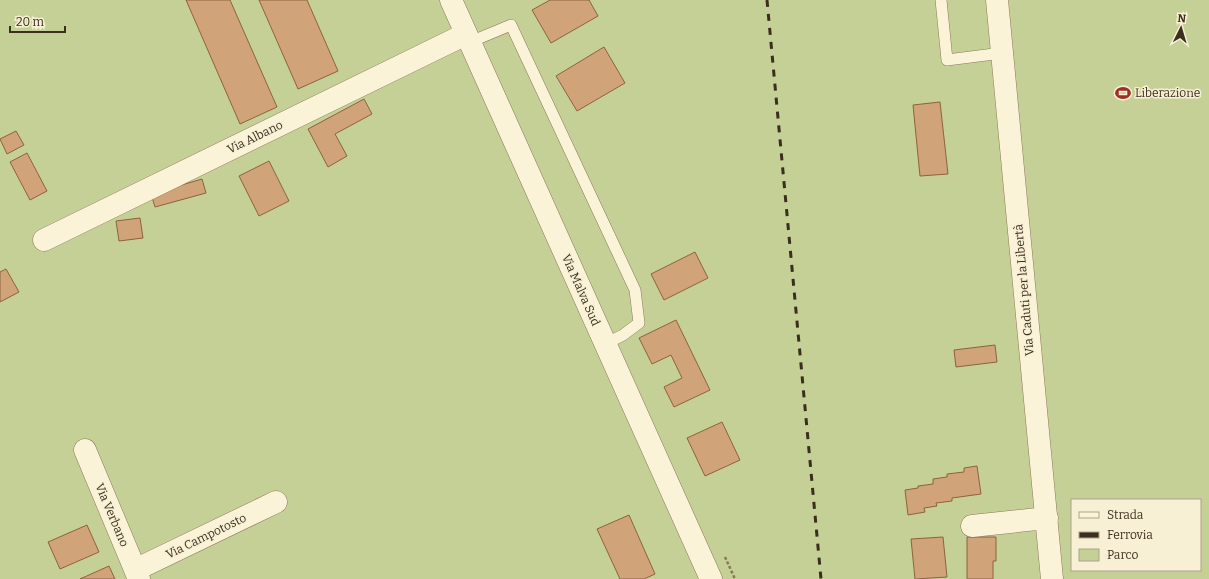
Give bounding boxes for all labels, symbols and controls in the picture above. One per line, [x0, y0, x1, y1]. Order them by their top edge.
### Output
scale bar [10, 8, 65, 34]
north arrow [1161, 8, 1201, 48]
text: N [1177, 12, 1187, 25]
text: 20 m [16, 15, 45, 29]
sports icon: Liberazione [1114, 84, 1132, 102]
place label: Liberazione [1135, 86, 1200, 100]
street label: Via Albano [225, 118, 285, 156]
street label: Via Caduti per la Libertà [1011, 223, 1037, 357]
street label: Via Malva Sud [559, 252, 603, 328]
street label: Via Verbano [92, 481, 132, 549]
legend [1071, 499, 1201, 571]
text: Strada [1107, 508, 1144, 522]
street label: Via Campotosto [164, 510, 249, 561]
text: Ferrovia [1107, 528, 1153, 542]
text: Parco [1107, 548, 1138, 562]

